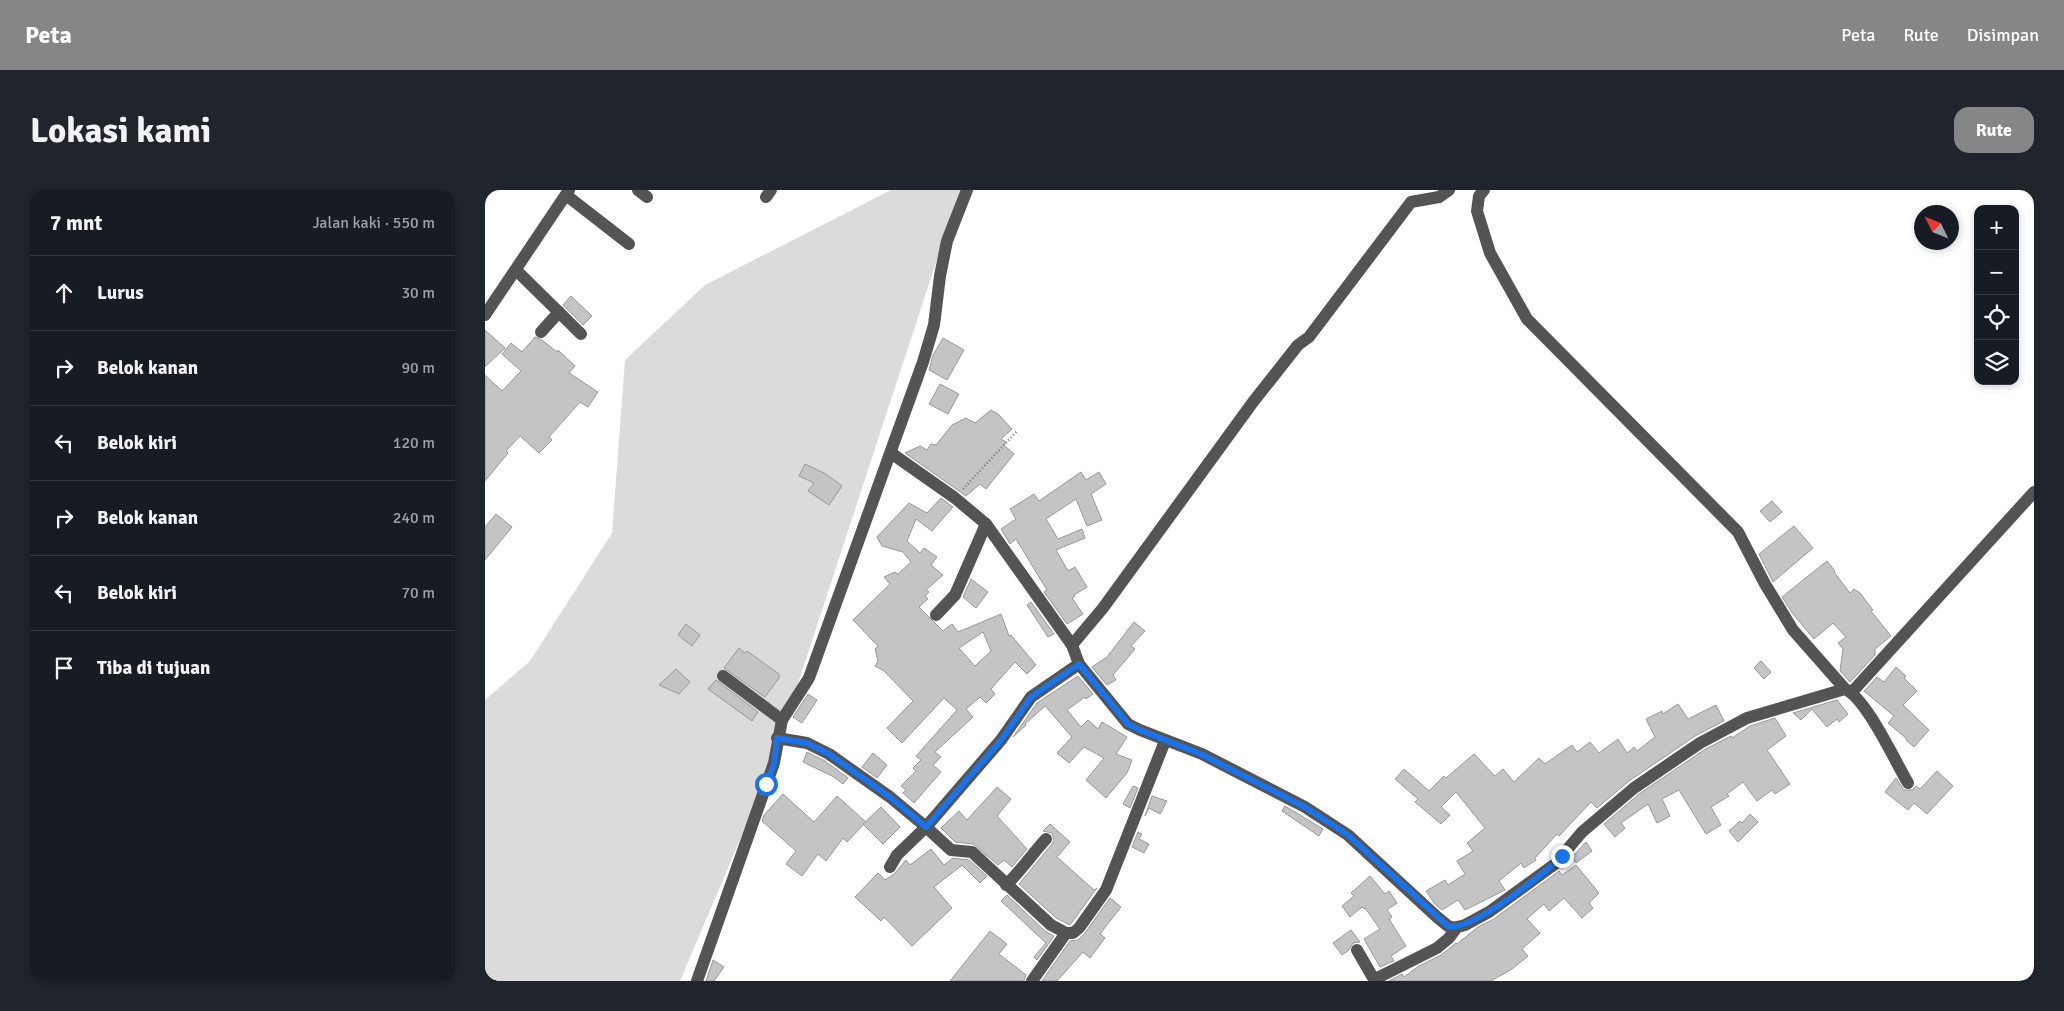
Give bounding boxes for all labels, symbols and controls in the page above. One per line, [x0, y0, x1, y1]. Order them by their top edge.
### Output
text: Peta [25, 20, 72, 50]
text: Peta [1841, 24, 1875, 46]
text: Rute [1903, 24, 1939, 46]
text: Disimpan [1967, 24, 2039, 46]
button: Rute [1954, 107, 2034, 153]
text: Lokasi kami [30, 109, 211, 152]
north arrow [1914, 205, 1959, 250]
map controls [1974, 205, 2019, 385]
button: + [1974, 205, 2019, 250]
text: 7 mnt [50, 210, 102, 236]
text: Jalan kaki · 550 m [313, 213, 435, 233]
button: − [1974, 250, 2019, 295]
icon: ahead [50, 279, 78, 307]
text: Lurus [97, 281, 144, 305]
text: 30 m [401, 283, 435, 303]
button: locate [1974, 295, 2019, 340]
button: layers [1974, 340, 2019, 385]
icon: right [50, 354, 78, 382]
text: Belok kanan [97, 356, 198, 380]
text: 90 m [401, 358, 435, 378]
icon: left [50, 429, 78, 457]
text: Belok kiri [97, 431, 177, 455]
text: 120 m [393, 433, 435, 453]
icon: right [50, 504, 78, 532]
text: Belok kanan [97, 506, 198, 530]
text: 240 m [393, 508, 435, 528]
icon: left [50, 579, 78, 607]
text: Belok kiri [97, 581, 177, 605]
text: 70 m [401, 583, 435, 603]
icon: arrive [50, 654, 78, 682]
text: Tiba di tujuan [97, 656, 210, 680]
route start [755, 773, 778, 796]
route end [1551, 845, 1574, 868]

